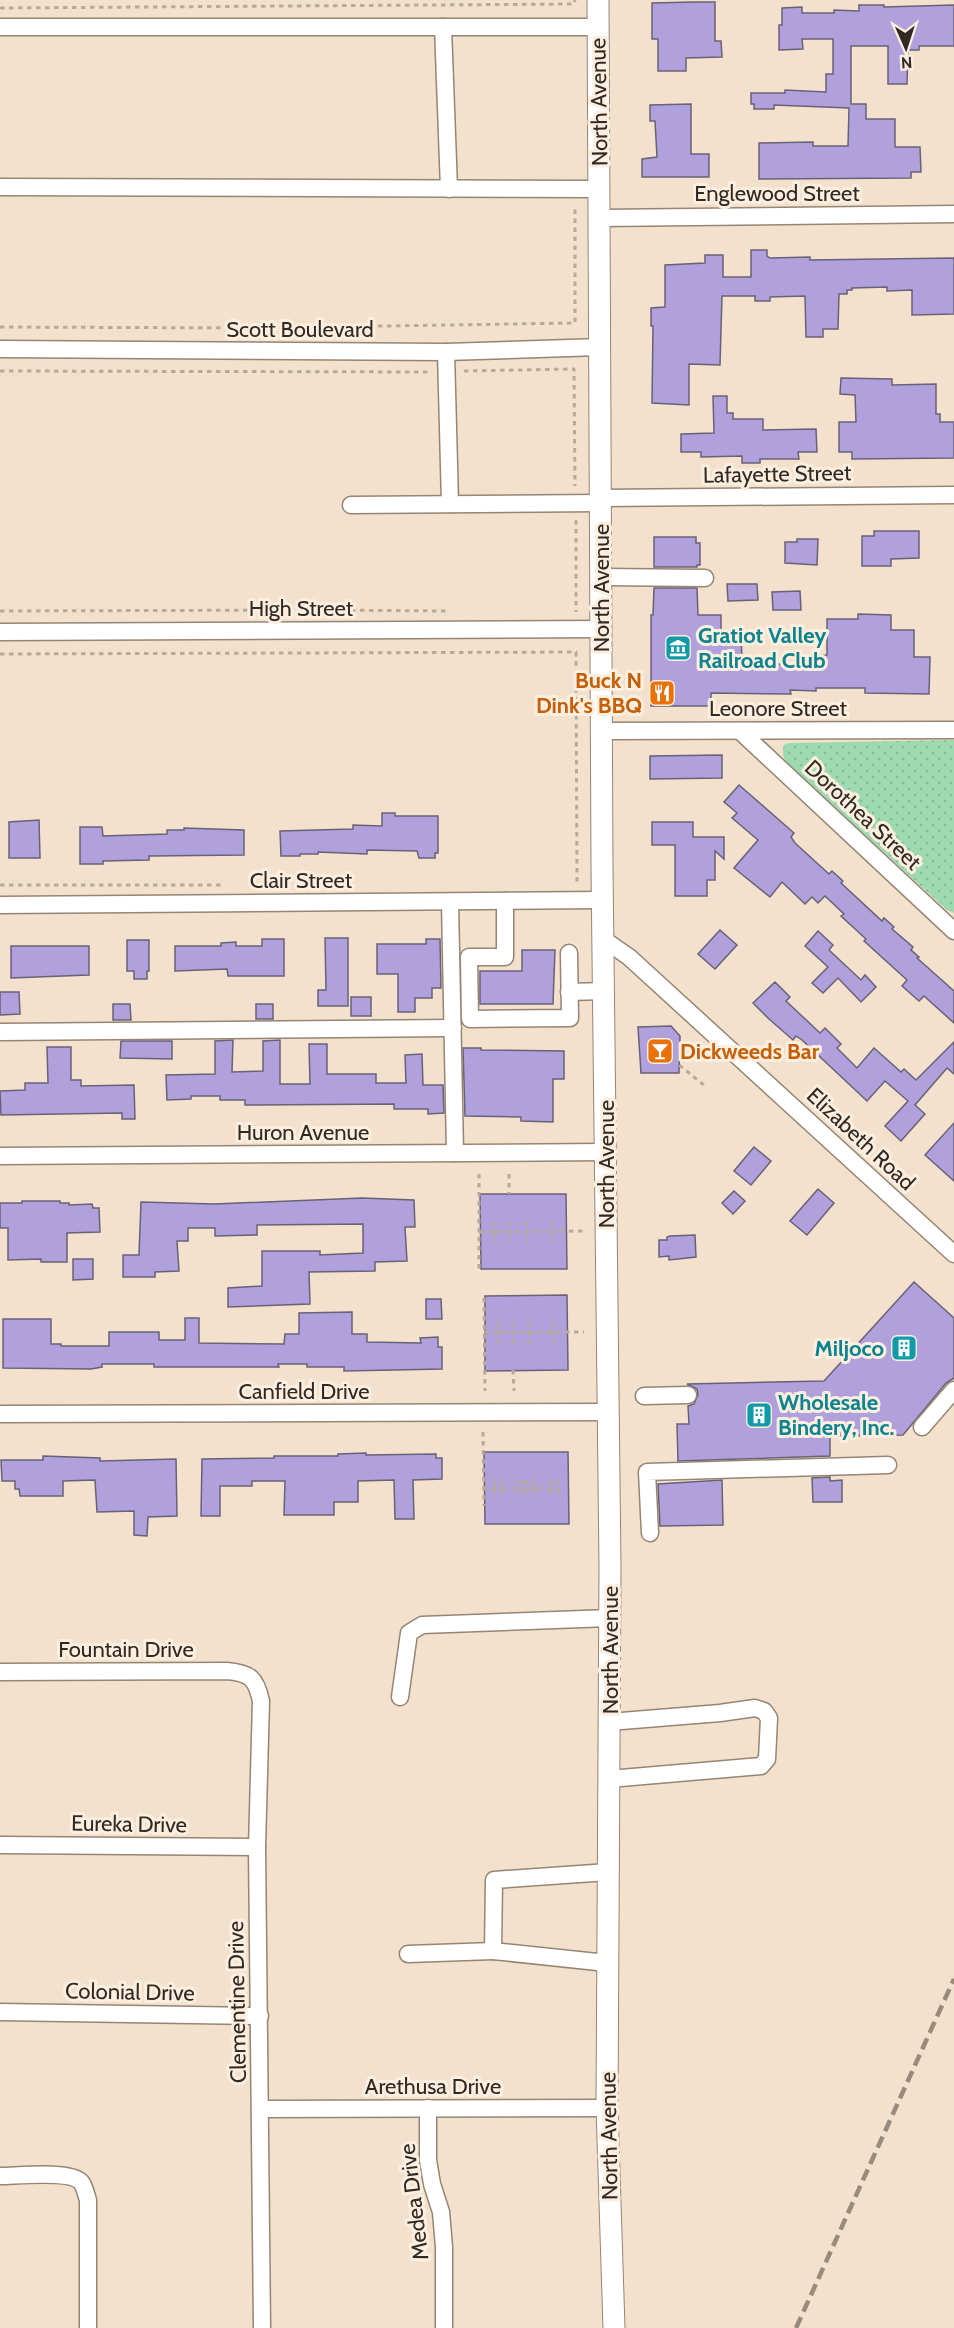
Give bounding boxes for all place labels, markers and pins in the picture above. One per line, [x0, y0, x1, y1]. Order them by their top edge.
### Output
place label: Gratiot Valley Railroad Club [698, 622, 826, 674]
museum icon: Gratiot Valley Railroad Club [663, 633, 693, 663]
place label: Buck N Dink's BBQ [536, 667, 642, 719]
restaurant icon: Buck N Dink's BBQ [647, 678, 677, 708]
bar icon: Dickweeds Bar [645, 1036, 675, 1066]
place label: Dickweeds Bar [680, 1038, 820, 1065]
building icon: Miljoco [889, 1333, 919, 1363]
place label: Miljoco [815, 1335, 884, 1362]
place label: Wholesale Bindery, Inc. [778, 1389, 895, 1441]
building icon: Wholesale Bindery, Inc. [744, 1400, 774, 1430]

